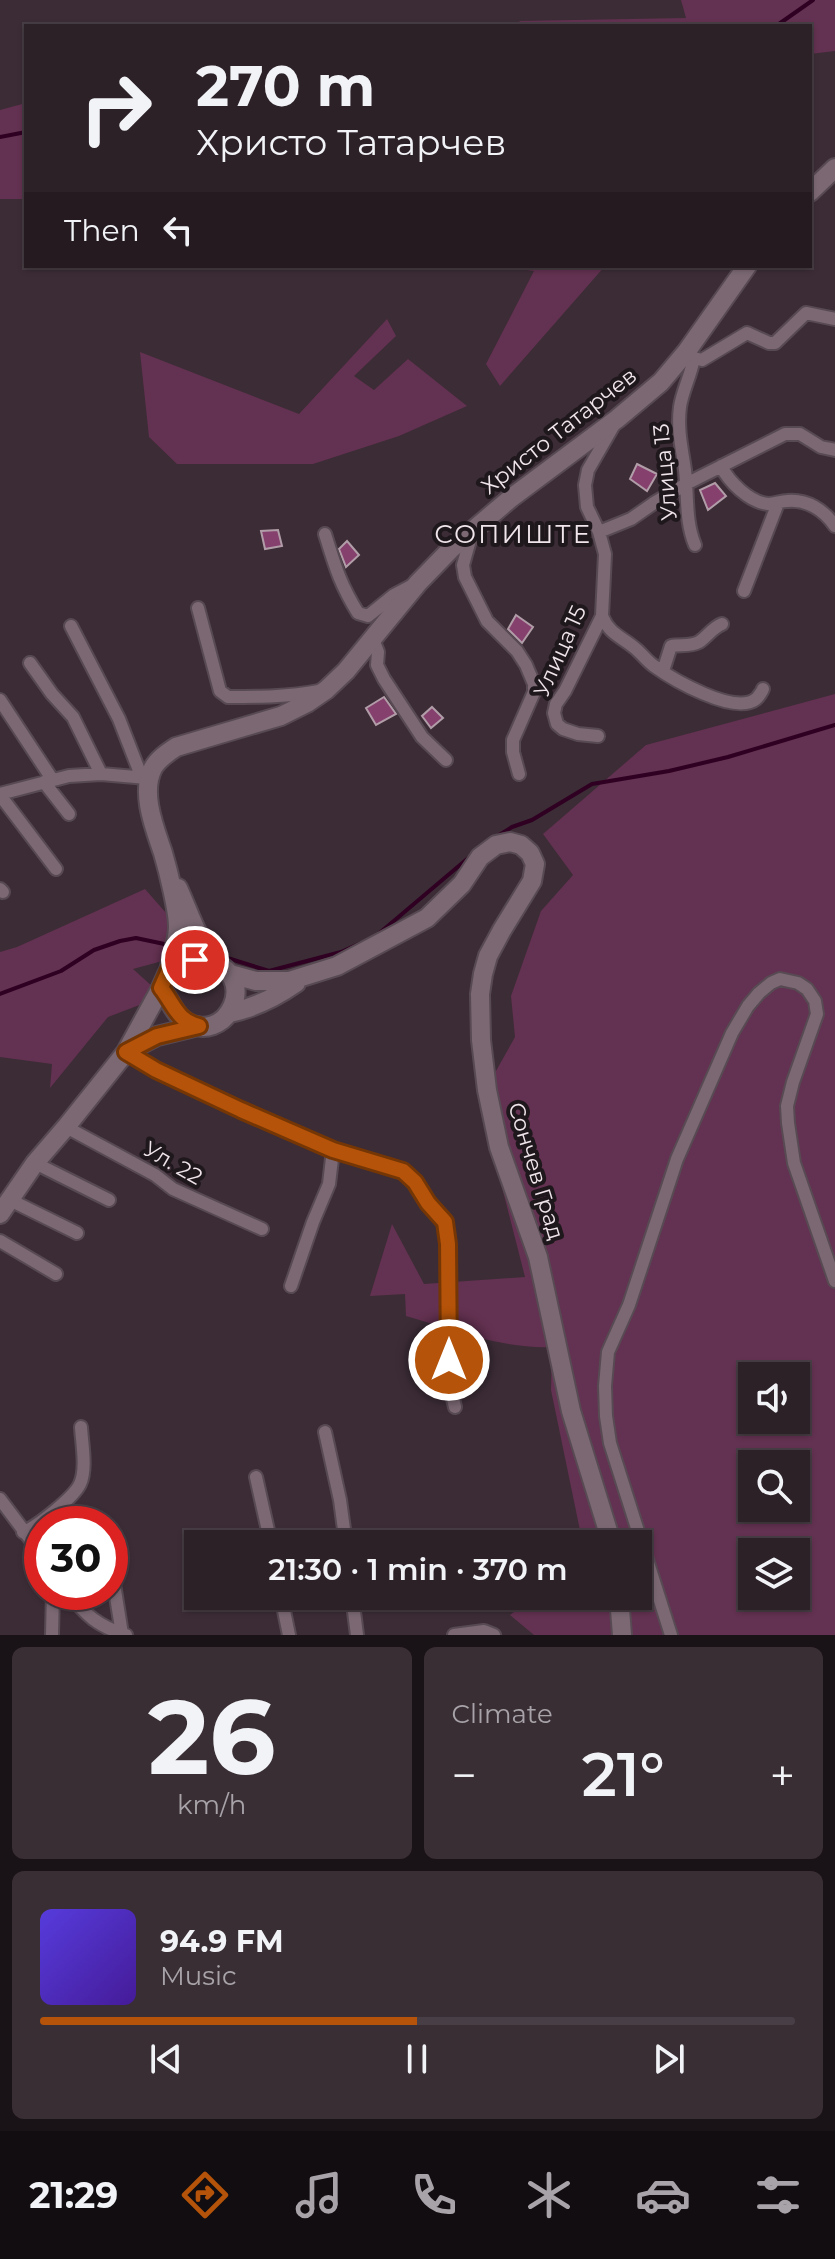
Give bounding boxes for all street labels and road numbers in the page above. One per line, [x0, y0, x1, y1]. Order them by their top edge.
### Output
street label: Христо Татарчев [476, 362, 642, 500]
street label: Улица 13 [647, 422, 683, 522]
street label: Улица 15 [528, 601, 592, 701]
street label: Сончев Град [502, 1099, 570, 1243]
street label: Ул. 22 [139, 1135, 207, 1191]

